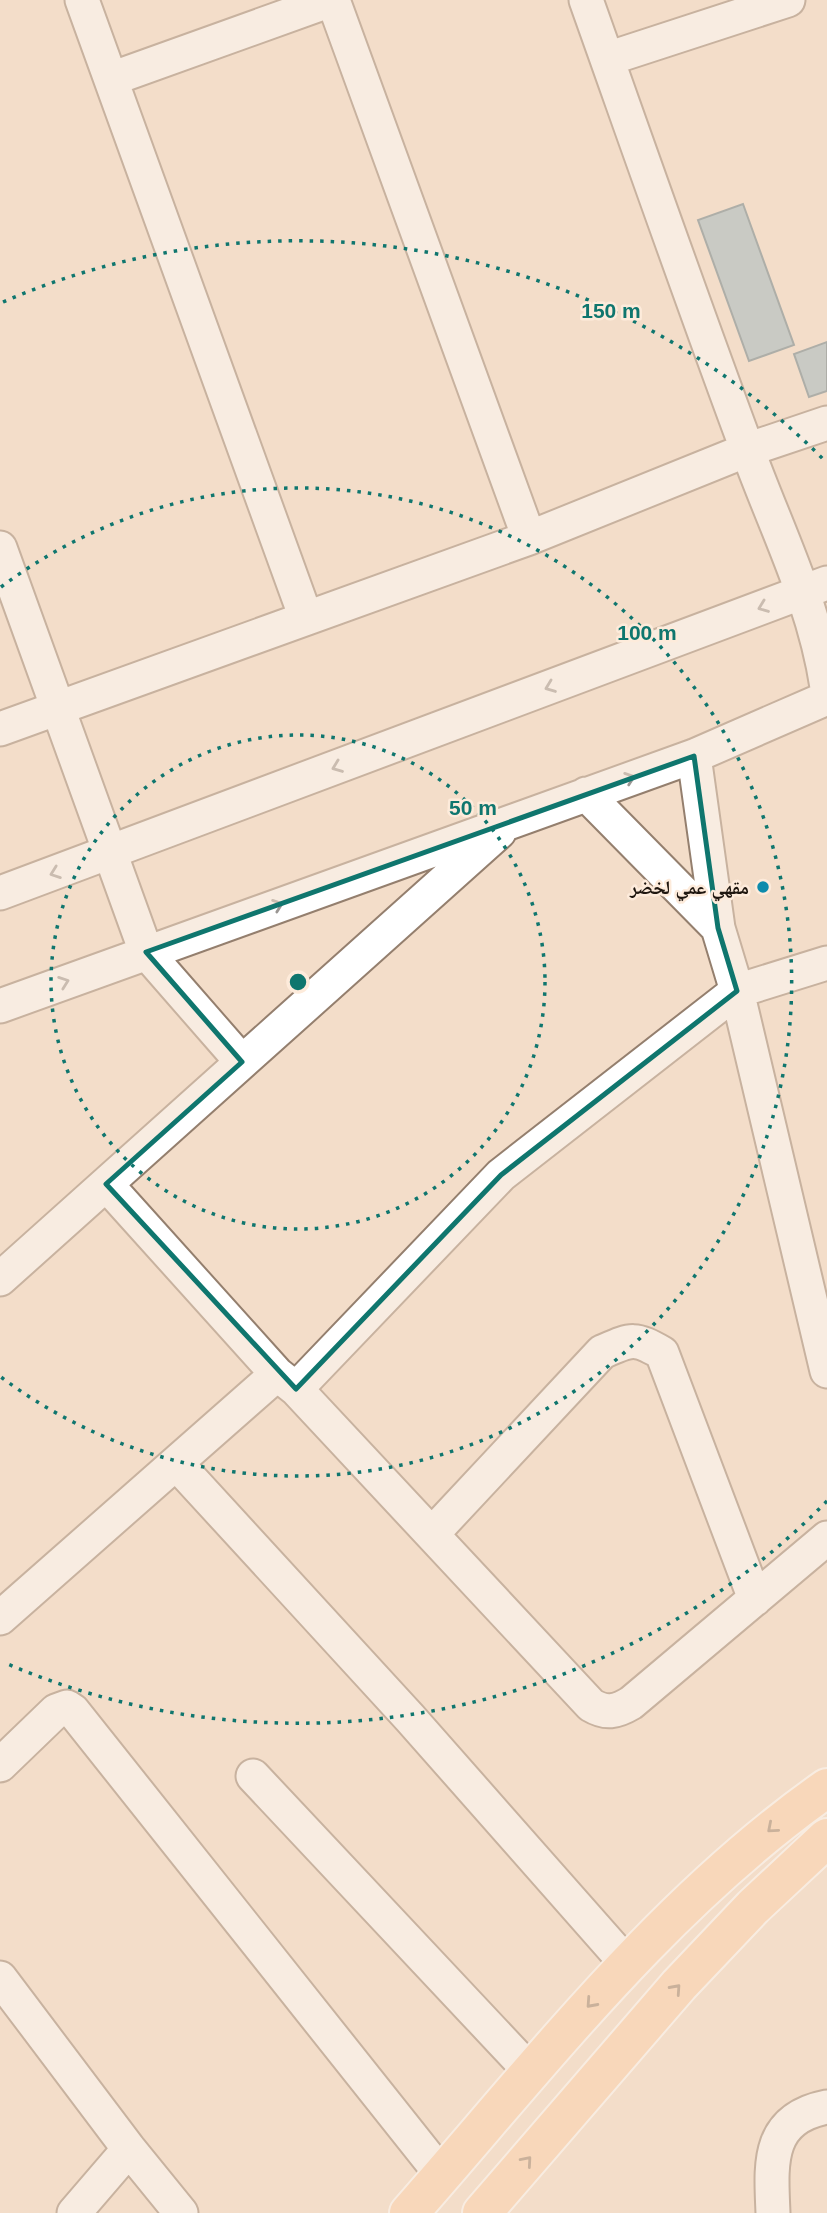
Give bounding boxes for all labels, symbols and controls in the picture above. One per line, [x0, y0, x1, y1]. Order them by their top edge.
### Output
text: 150 m [581, 299, 641, 322]
one-way arrow [757, 598, 769, 612]
text: 100 m [617, 621, 677, 644]
one-way arrow [544, 678, 556, 692]
one-way arrow [332, 759, 344, 773]
one-way arrow [624, 772, 636, 786]
text: 50 m [449, 796, 497, 819]
one-way arrow [50, 865, 62, 879]
place label: مقهي عمي لخضر [629, 877, 749, 902]
marker: مقهي عمي لخضر [755, 879, 771, 895]
one-way arrow [271, 899, 283, 913]
centre of rings [286, 970, 310, 994]
one-way arrow [58, 976, 70, 990]
one-way arrow [768, 1820, 781, 1833]
one-way arrow [667, 1984, 680, 1997]
one-way arrow [587, 1995, 599, 2008]
one-way arrow [519, 2157, 531, 2170]

